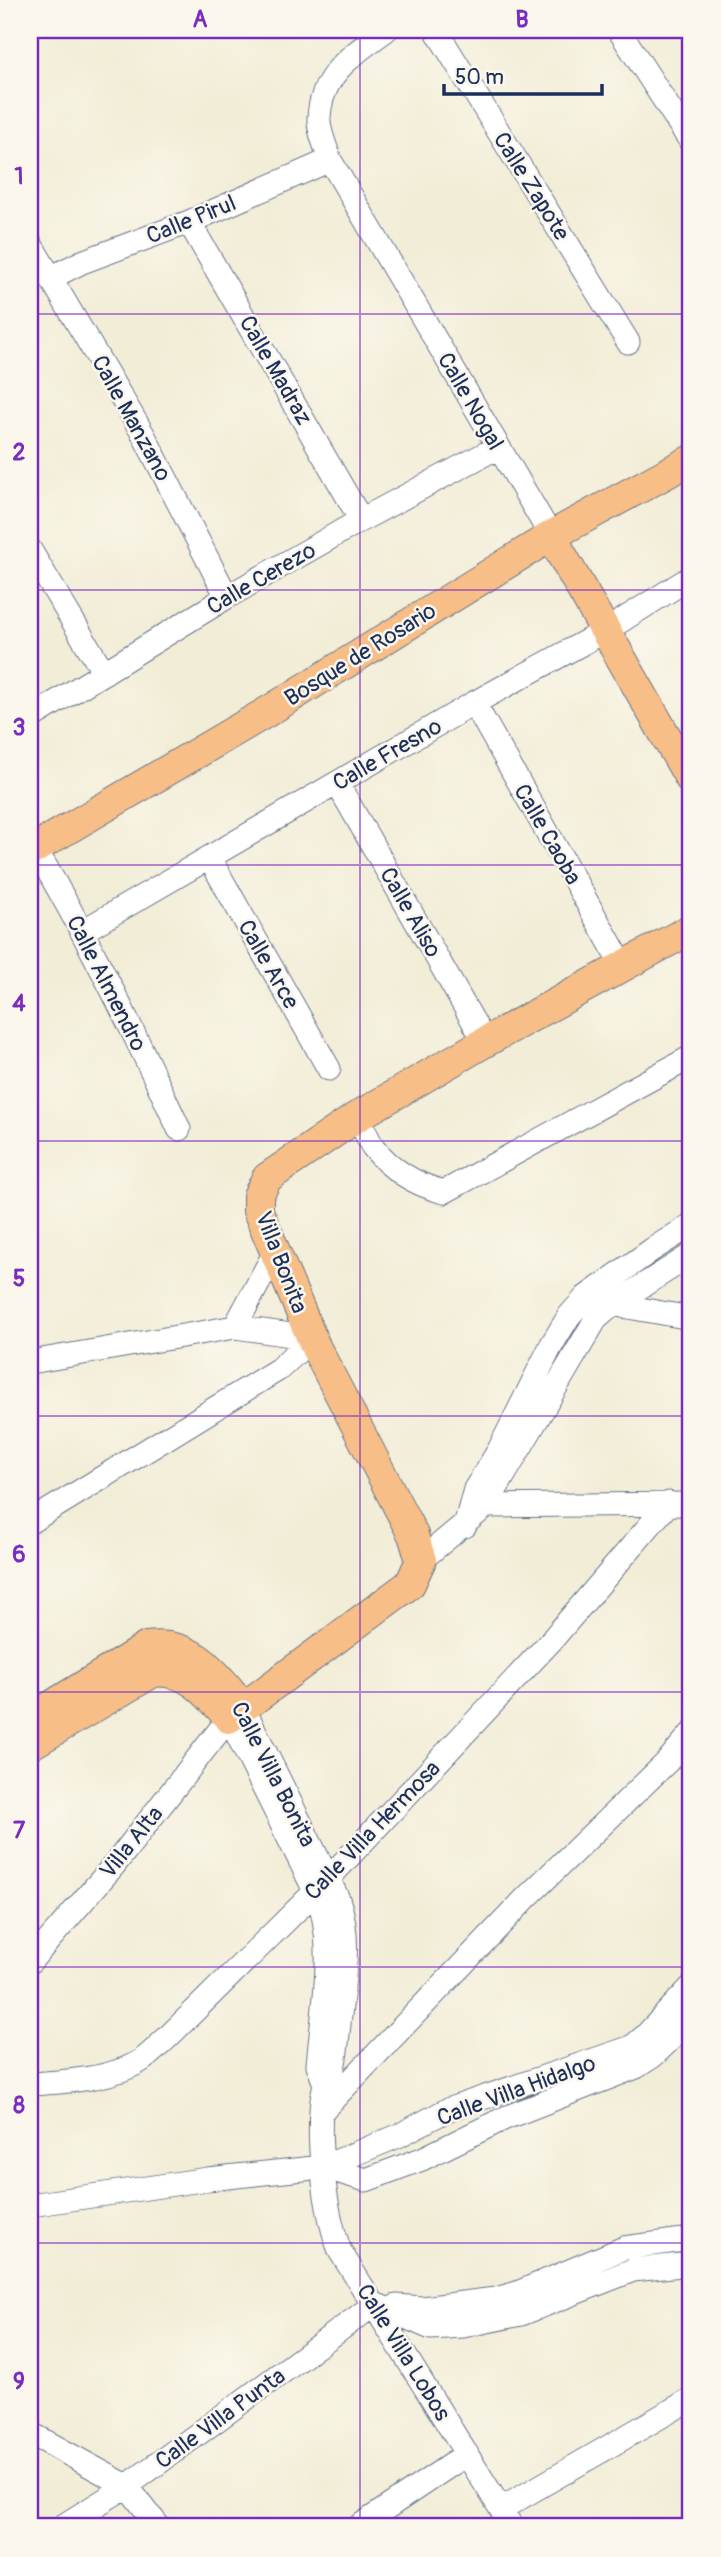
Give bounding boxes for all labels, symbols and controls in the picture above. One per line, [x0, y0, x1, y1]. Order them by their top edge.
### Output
text: A [193, 5, 208, 34]
text: B [515, 5, 529, 34]
scale bar [444, 52, 602, 96]
text: 50 m [455, 64, 504, 91]
street label: Calle Zapote [487, 127, 577, 246]
text: 1 [15, 162, 24, 191]
street label: Calle Pirul [142, 188, 240, 251]
street label: Calle Madraz [233, 310, 319, 430]
street label: Calle Nogal [431, 347, 510, 455]
street label: Calle Manzano [85, 350, 178, 486]
text: 2 [13, 438, 26, 467]
street label: Calle Cerezo [202, 536, 321, 621]
street label: Bosque de Rosario [279, 596, 441, 713]
street label: Calle Fresno [328, 712, 447, 797]
text: 3 [13, 713, 25, 742]
street label: Calle Caoba [507, 779, 588, 890]
street label: Calle Aliso [373, 862, 448, 962]
street label: Calle Almendro [60, 911, 153, 1056]
street label: Calle Arce [231, 914, 306, 1015]
text: 4 [12, 989, 26, 1018]
street label: Villa Bonita [249, 1207, 314, 1317]
text: 5 [13, 1264, 25, 1293]
text: 6 [12, 1540, 26, 1569]
street label: Calle Villa Bonita [225, 1697, 323, 1852]
street label: Calle Villa Hermosa [298, 1754, 447, 1906]
street label: Villa Alta [93, 1800, 169, 1884]
text: 7 [13, 1816, 26, 1845]
street label: Calle Villa Hidalgo [433, 2048, 599, 2133]
text: 8 [13, 2091, 25, 2120]
street label: Calle Villa Lobos [350, 2278, 457, 2426]
street label: Calle Villa Punta [150, 2362, 291, 2475]
text: 9 [13, 2367, 25, 2396]

